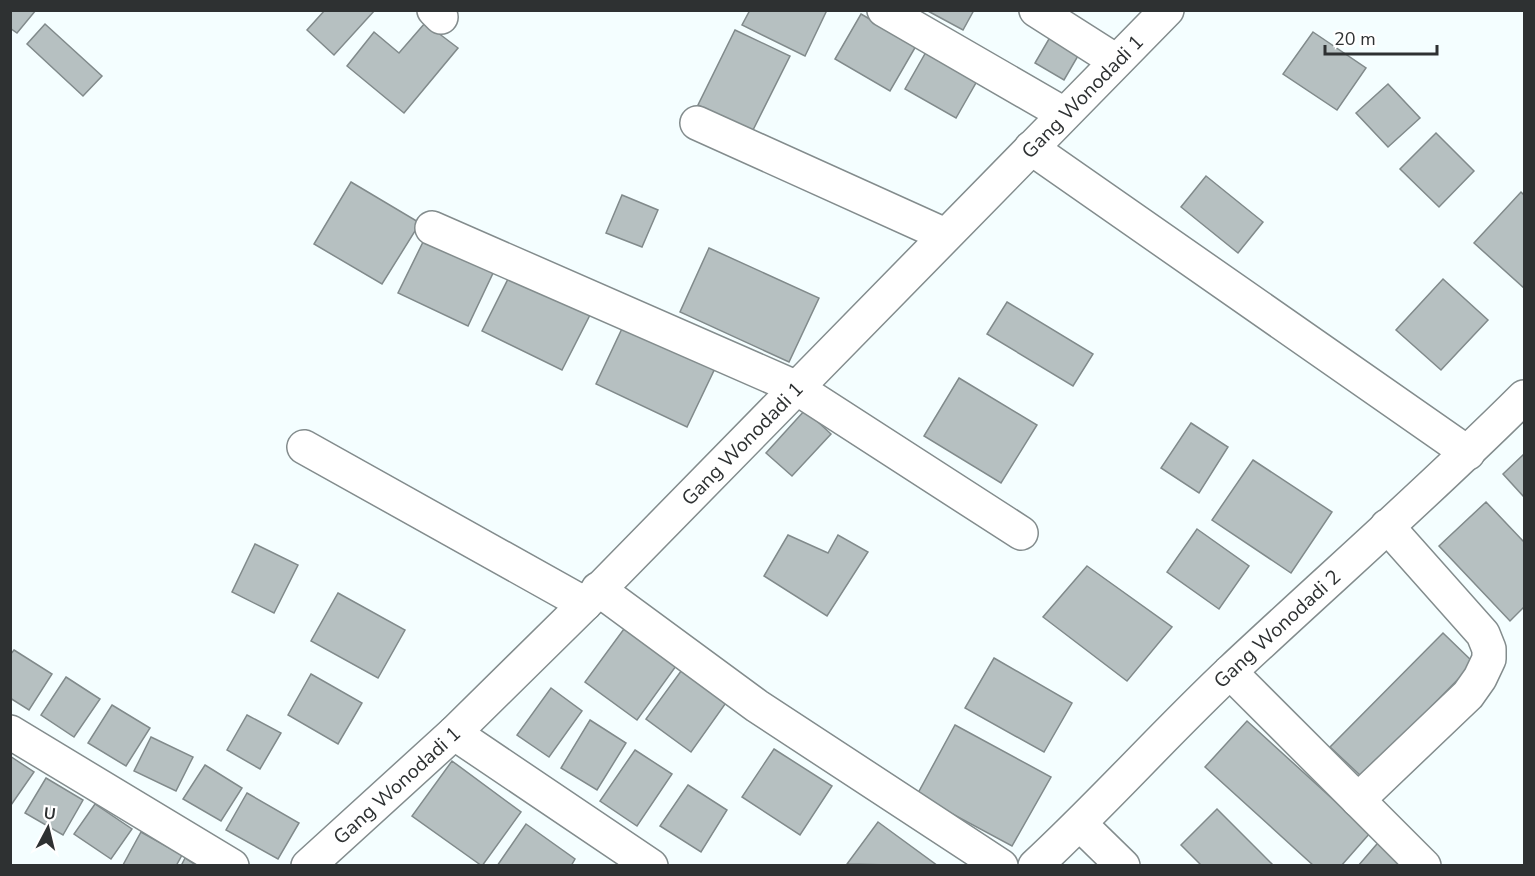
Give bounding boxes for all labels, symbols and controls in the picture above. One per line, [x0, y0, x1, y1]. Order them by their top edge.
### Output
scale bar [1325, 18, 1438, 56]
text: 20 m [1334, 27, 1376, 51]
street label: Gang Wonodadi 1 [1016, 29, 1150, 165]
street label: Gang Wonodadi 1 [676, 376, 809, 512]
street label: Gang Wonodadi 2 [1208, 564, 1346, 694]
street label: Gang Wonodadi 1 [327, 720, 467, 851]
north arrow [18, 798, 78, 858]
text: U [43, 802, 57, 826]

